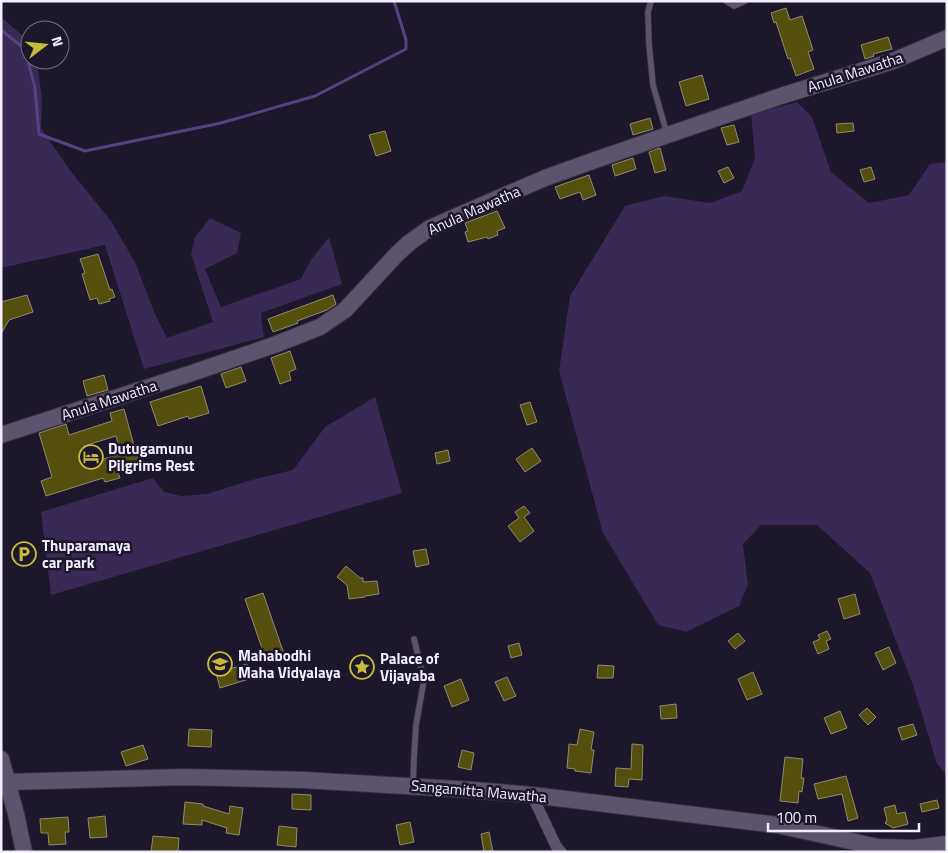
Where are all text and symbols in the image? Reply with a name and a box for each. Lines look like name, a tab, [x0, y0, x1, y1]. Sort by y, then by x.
north arrow	[20, 20, 70, 70]
text: N	[47, 34, 69, 49]
street label: Anula Mawatha	[804, 46, 906, 98]
street label: Anula Mawatha	[424, 179, 524, 241]
street label: Anula Mawatha	[58, 374, 160, 426]
place label: Dutugamunu Pilgrims Rest	[108, 437, 195, 477]
hotel icon: Dutugamunu Pilgrims Rest	[78, 444, 104, 470]
place label: Thuparamaya car park	[42, 534, 131, 574]
parking icon: Thuparamaya car park	[11, 541, 37, 567]
place label: Mahabodhi Maha Vidyalaya	[238, 644, 341, 684]
place label: Palace of Vijayaba	[380, 647, 440, 687]
school or university icon: Mahabodhi Maha Vidyalaya	[207, 651, 233, 677]
place icon: Palace of Vijayaba	[349, 654, 375, 680]
street label: Sangamitta Mawatha	[410, 774, 548, 808]
scale bar	[768, 800, 919, 832]
text: 100 m	[776, 806, 817, 829]

